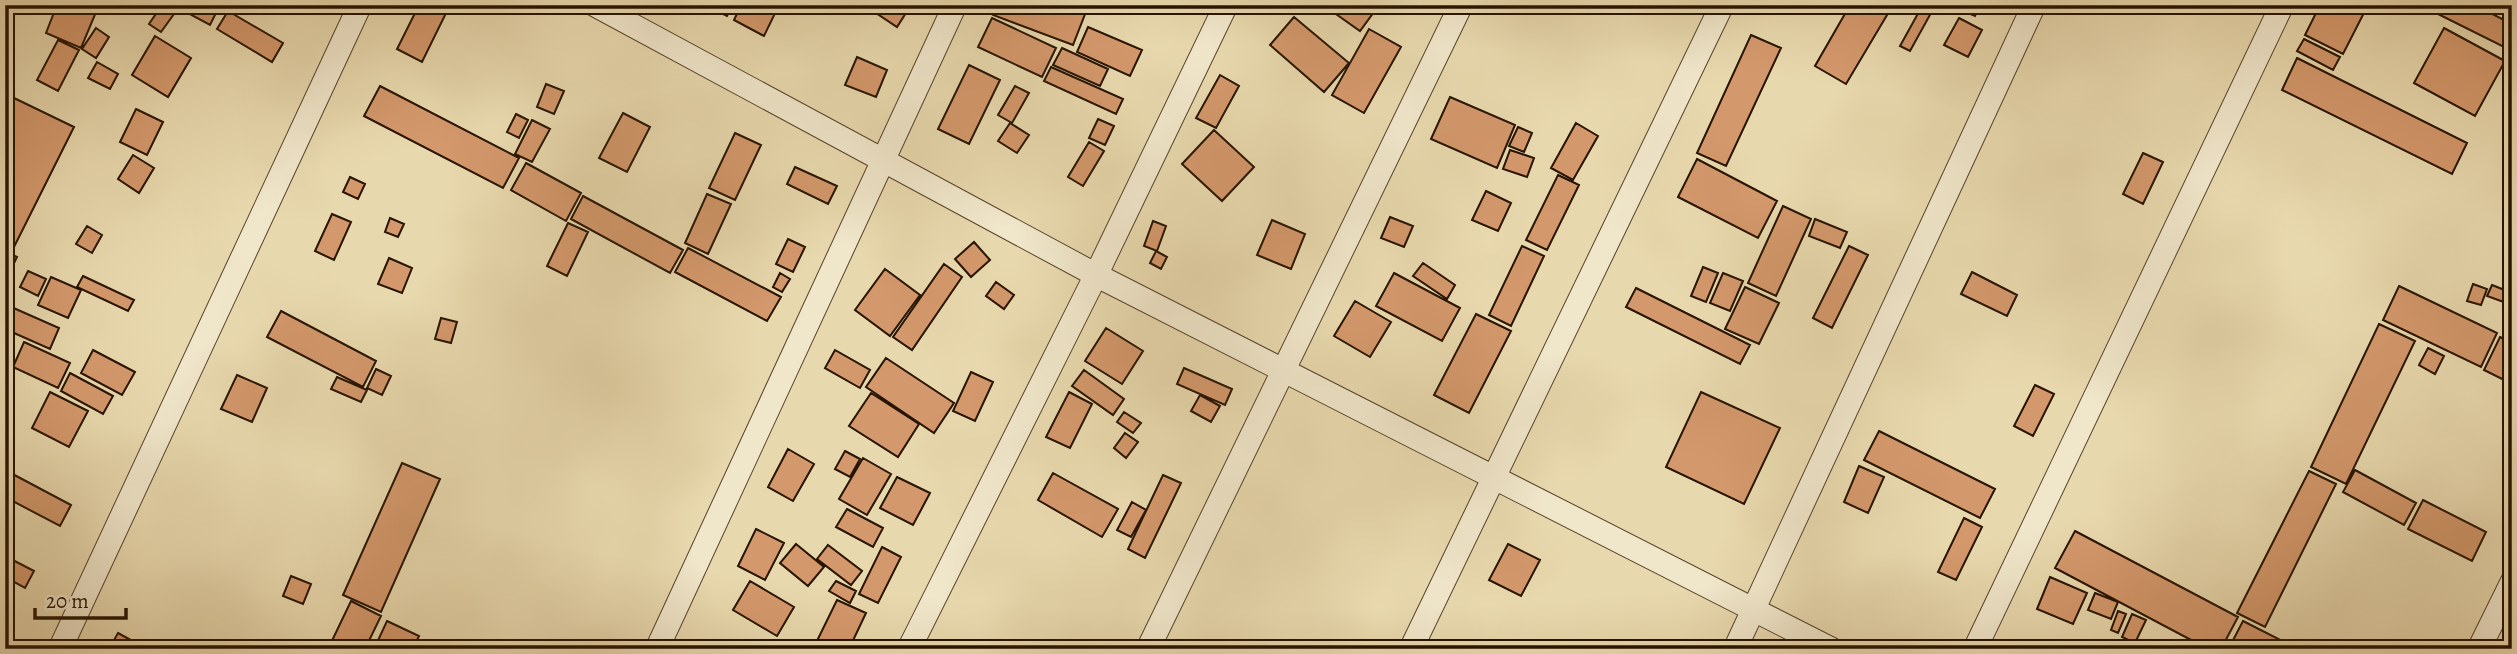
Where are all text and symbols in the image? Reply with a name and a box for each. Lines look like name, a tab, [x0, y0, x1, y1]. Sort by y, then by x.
scale bar	[35, 577, 126, 621]
text: 20 m	[46, 587, 89, 615]

